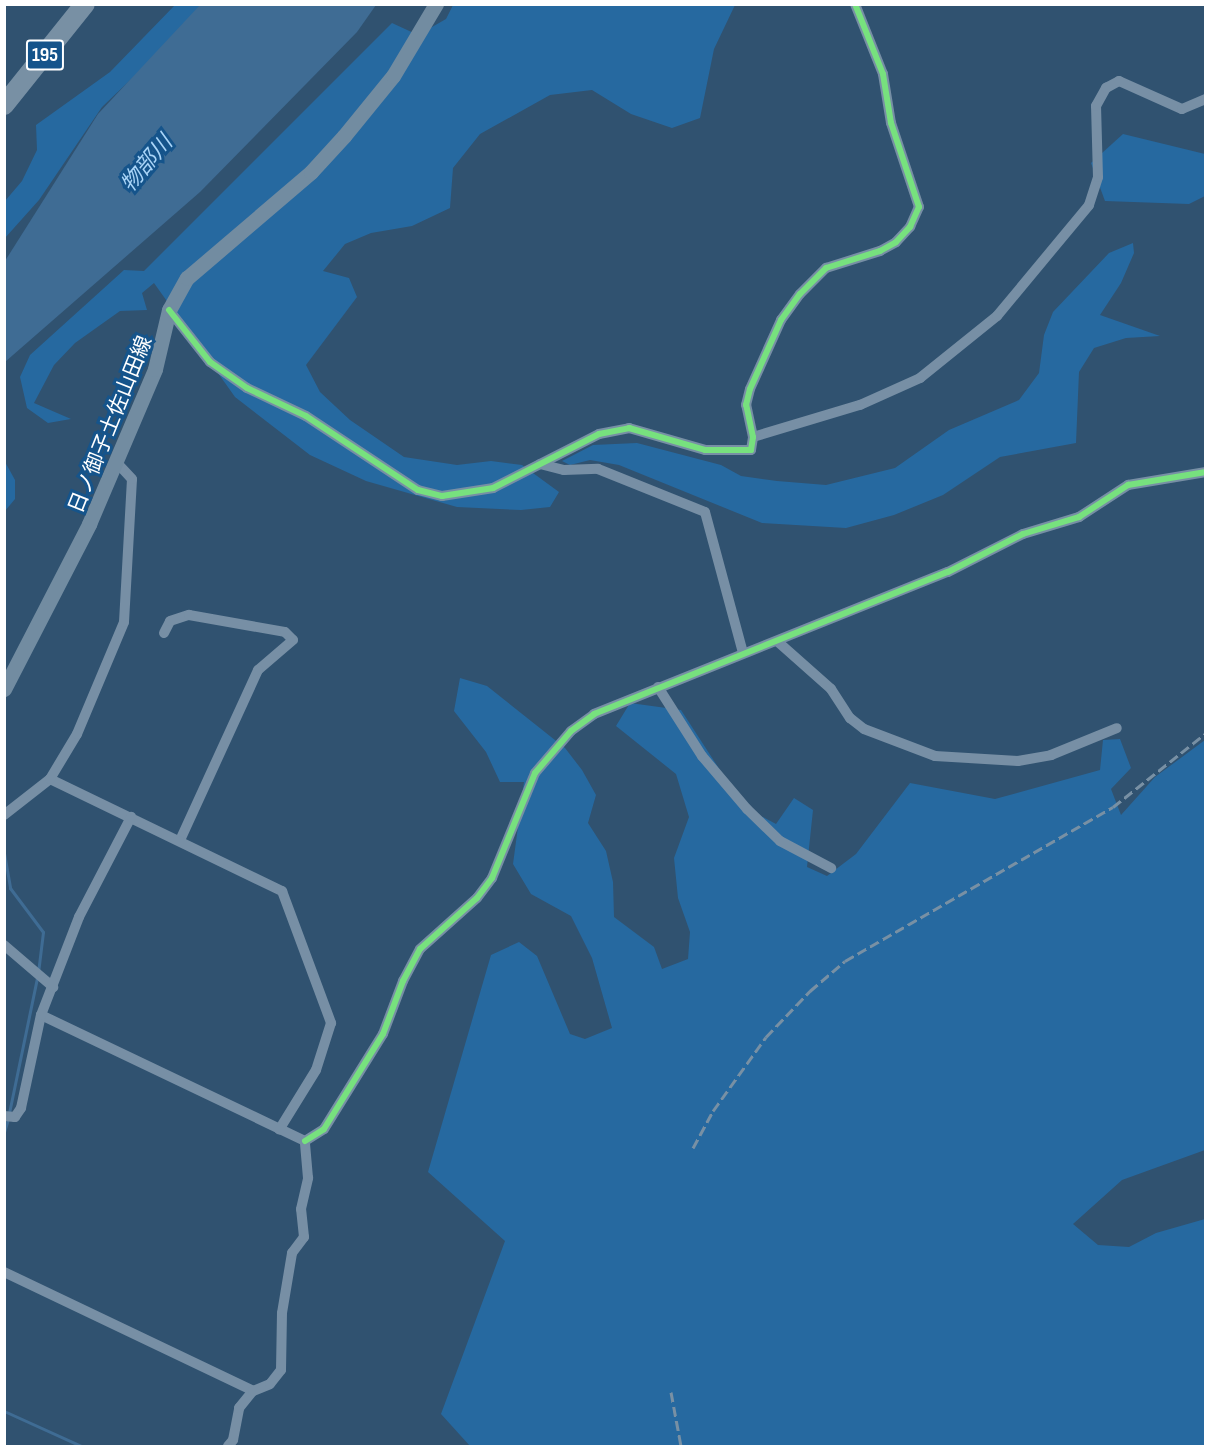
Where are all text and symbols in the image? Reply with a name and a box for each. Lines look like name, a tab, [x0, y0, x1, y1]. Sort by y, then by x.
road number: 195	[26, 38, 64, 72]
water label: 物部川	[116, 130, 178, 198]
street label: 日ノ御子土佐山田線	[64, 333, 158, 517]

